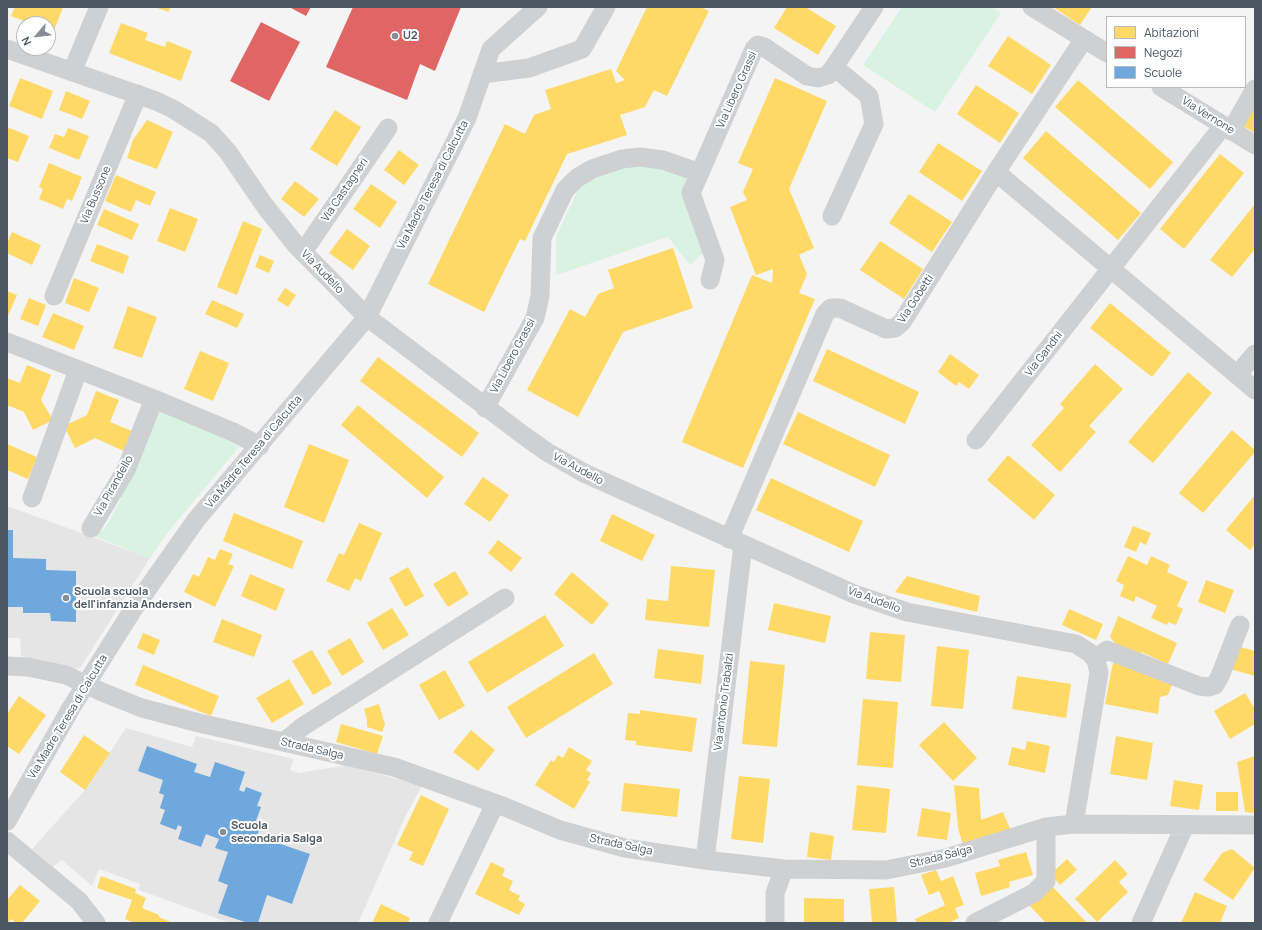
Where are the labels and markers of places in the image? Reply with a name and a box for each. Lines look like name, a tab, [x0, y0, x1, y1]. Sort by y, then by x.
place label: U2	[403, 29, 417, 43]
marker: U2	[390, 31, 400, 41]
place label: Scuola scuola dell'infanzia Andersen	[74, 585, 192, 611]
marker: Scuola scuola dell'infanzia Andersen	[61, 593, 71, 603]
place label: Scuola secondaria Salga	[231, 819, 322, 845]
marker: Scuola secondaria Salga	[218, 827, 228, 837]

